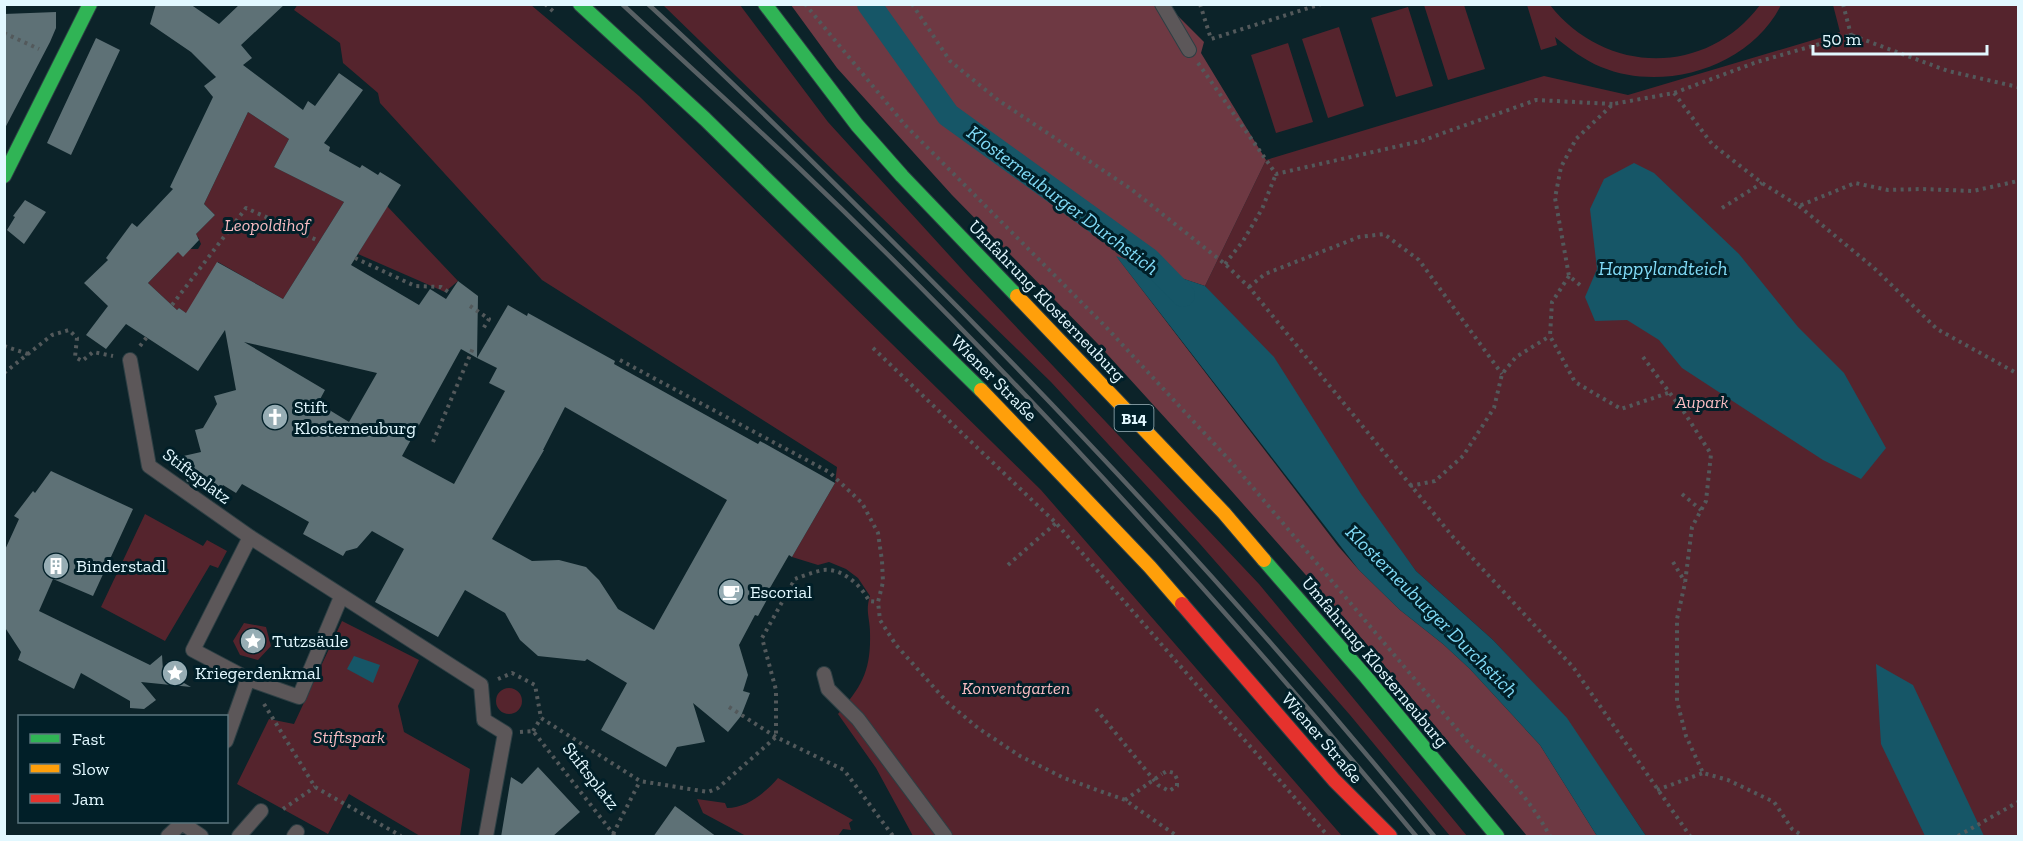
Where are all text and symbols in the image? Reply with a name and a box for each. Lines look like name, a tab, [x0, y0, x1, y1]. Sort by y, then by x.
scale bar	[1813, 18, 1987, 56]
text: 50 m	[1822, 28, 1862, 50]
water label: Klosterneuburger Durchstich	[962, 120, 1164, 280]
park label: Leopoldihof	[224, 214, 312, 236]
street label: Umfahrung Klosterneuburg	[964, 215, 1130, 387]
water label: Happylandteich	[1598, 256, 1728, 280]
street label: Wiener Straße	[946, 330, 1042, 426]
park label: Aupark	[1674, 391, 1729, 413]
place label: Stift Klosterneuburg	[294, 396, 416, 439]
church icon: Stift Klosterneuburg	[260, 402, 290, 432]
road number: B14	[1114, 405, 1154, 431]
street label: Stiftsplatz	[158, 443, 236, 509]
water label: Klosterneuburger Durchstich	[1341, 520, 1523, 702]
building icon: Binderstadl	[41, 551, 71, 581]
place label: Binderstadl	[76, 555, 166, 577]
street label: Umfahrung Klosterneuburg	[1297, 572, 1453, 752]
cafe icon: Escorial	[716, 577, 746, 607]
place label: Escorial	[750, 581, 812, 603]
place icon: Tutzsäule	[238, 626, 268, 656]
place label: Tutzsäule	[272, 630, 348, 652]
place icon: Kriegerdenkmal	[160, 658, 190, 688]
place label: Kriegerdenkmal	[195, 662, 321, 684]
park label: Konventgarten	[962, 677, 1070, 699]
street label: Wiener Straße	[1277, 688, 1367, 788]
legend	[18, 715, 228, 823]
park label: Stiftspark	[313, 726, 385, 748]
text: Fast	[72, 728, 105, 750]
street label: Stiftsplatz	[558, 738, 624, 814]
text: Slow	[72, 758, 109, 780]
text: Jam	[72, 788, 104, 810]

